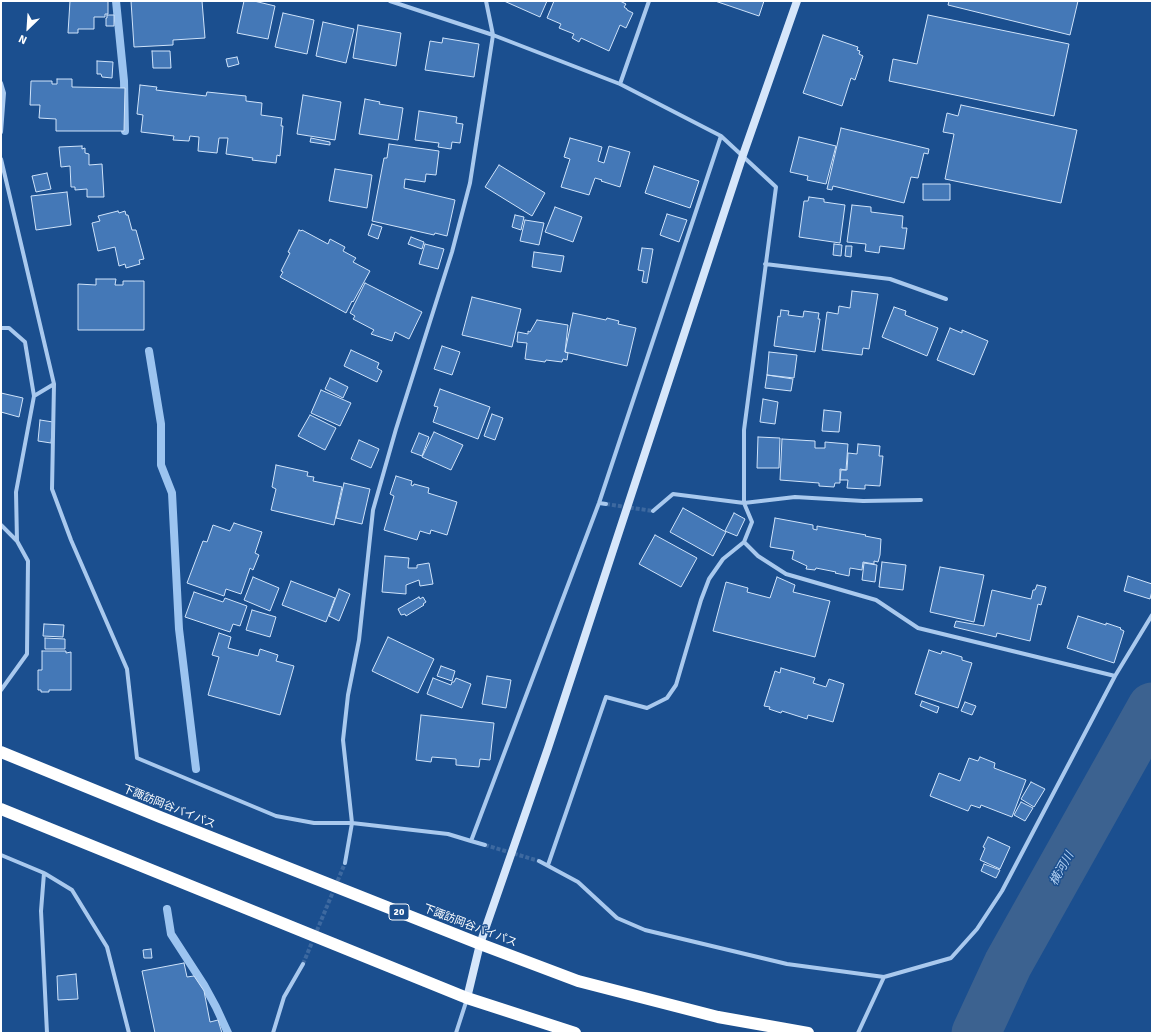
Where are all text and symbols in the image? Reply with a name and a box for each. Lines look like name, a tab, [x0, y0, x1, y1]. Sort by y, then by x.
north arrow	[8, 8, 48, 48]
text: N	[17, 32, 29, 47]
street label: 下諏訪岡谷バイパス	[121, 782, 217, 832]
water label: 横河川	[1047, 850, 1077, 888]
street label: 下諏訪岡谷バイパス	[421, 902, 519, 950]
road number: 20	[389, 904, 409, 920]

